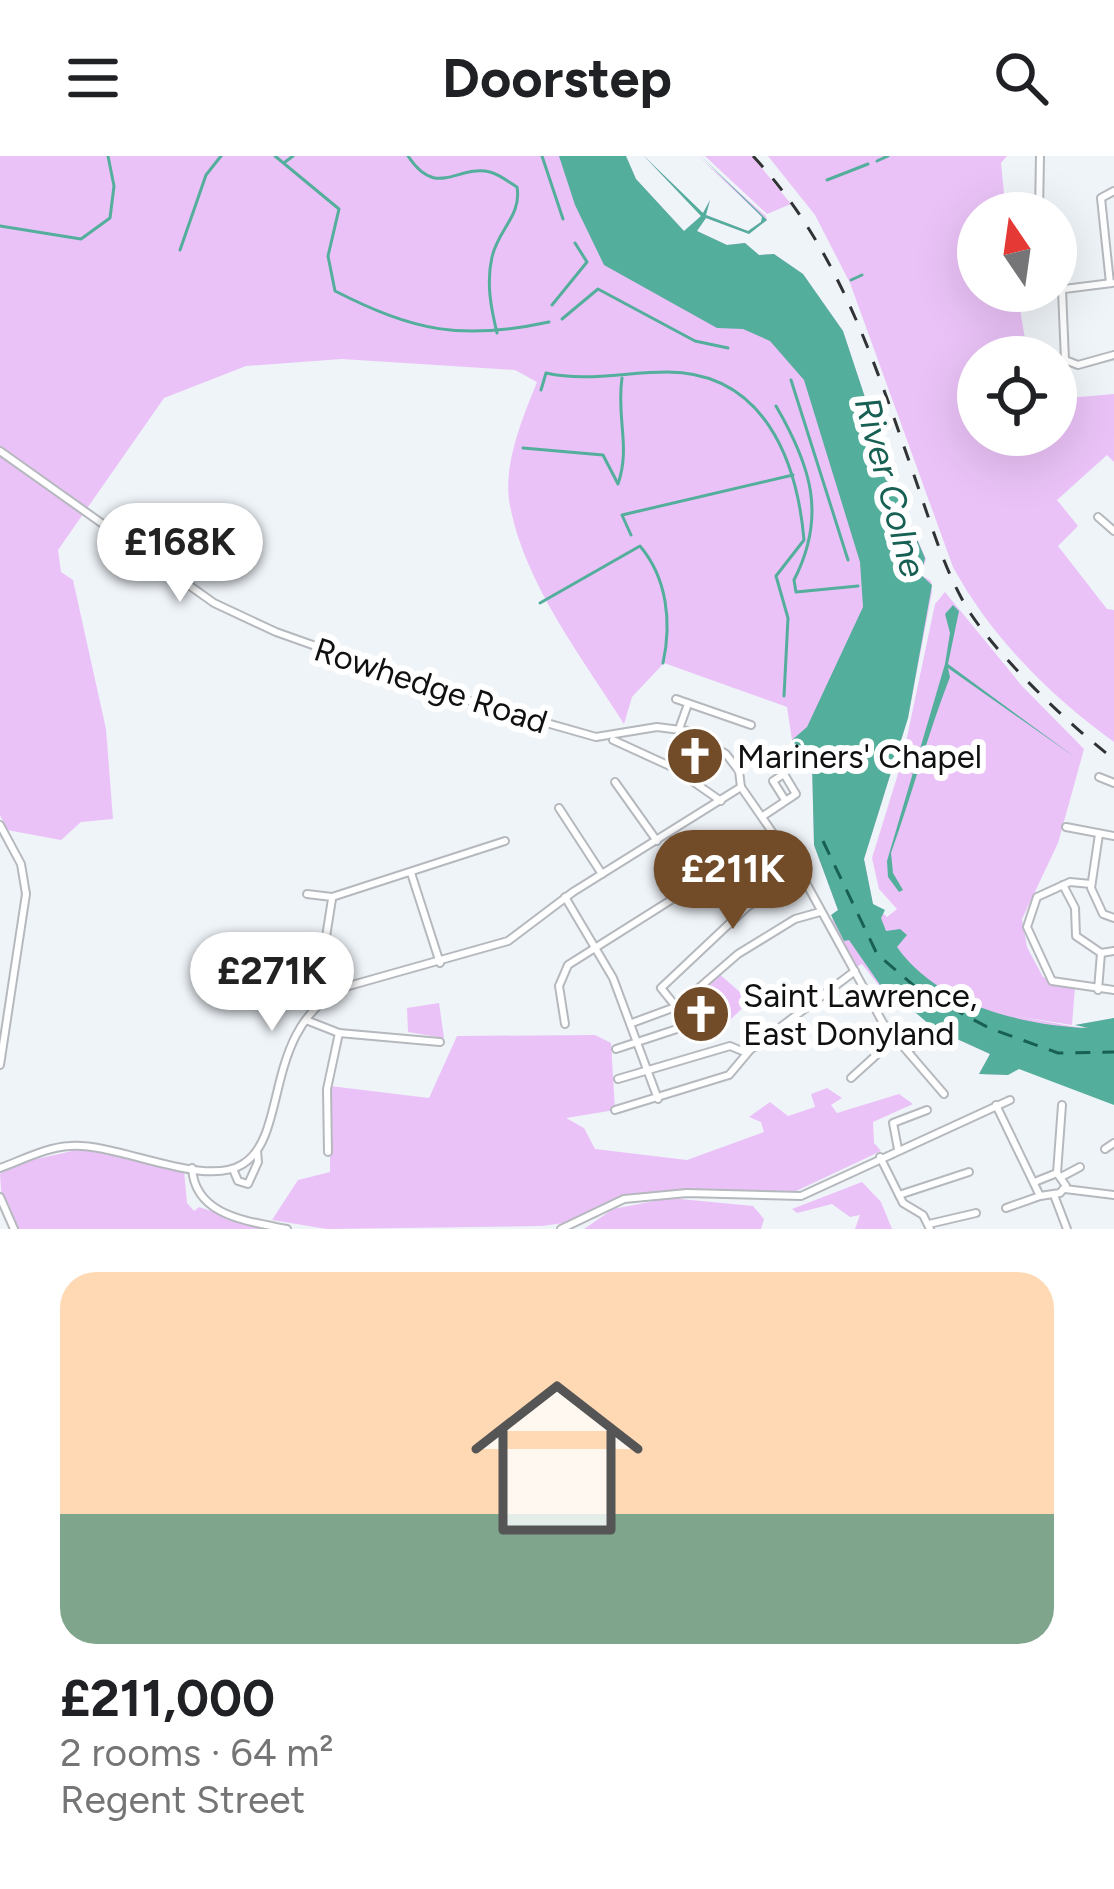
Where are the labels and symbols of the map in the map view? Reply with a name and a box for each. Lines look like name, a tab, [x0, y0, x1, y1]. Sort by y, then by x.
north arrow	[957, 192, 1077, 312]
water label: River Colne	[846, 392, 935, 582]
pin: £168K	[96, 503, 264, 605]
street label: Rowhedge Road	[309, 629, 552, 741]
church icon: Mariners' Chapel	[664, 725, 726, 787]
place label: Mariners' Chapel	[737, 737, 982, 776]
pin: £211K	[649, 830, 817, 932]
pin: £271K	[188, 932, 356, 1034]
place label: Saint Lawrence, East Donyland	[743, 976, 977, 1053]
church icon: Saint Lawrence, East Donyland	[670, 983, 732, 1045]

